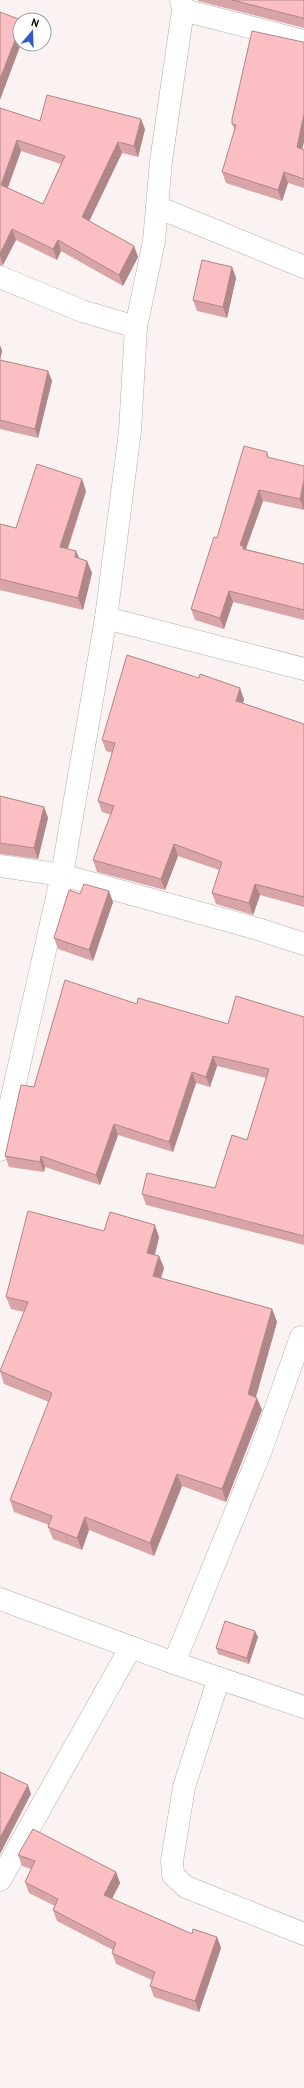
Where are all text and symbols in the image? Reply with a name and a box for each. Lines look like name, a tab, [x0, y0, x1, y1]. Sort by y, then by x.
north arrow	[12, 12, 52, 52]
text: N	[30, 15, 41, 30]

